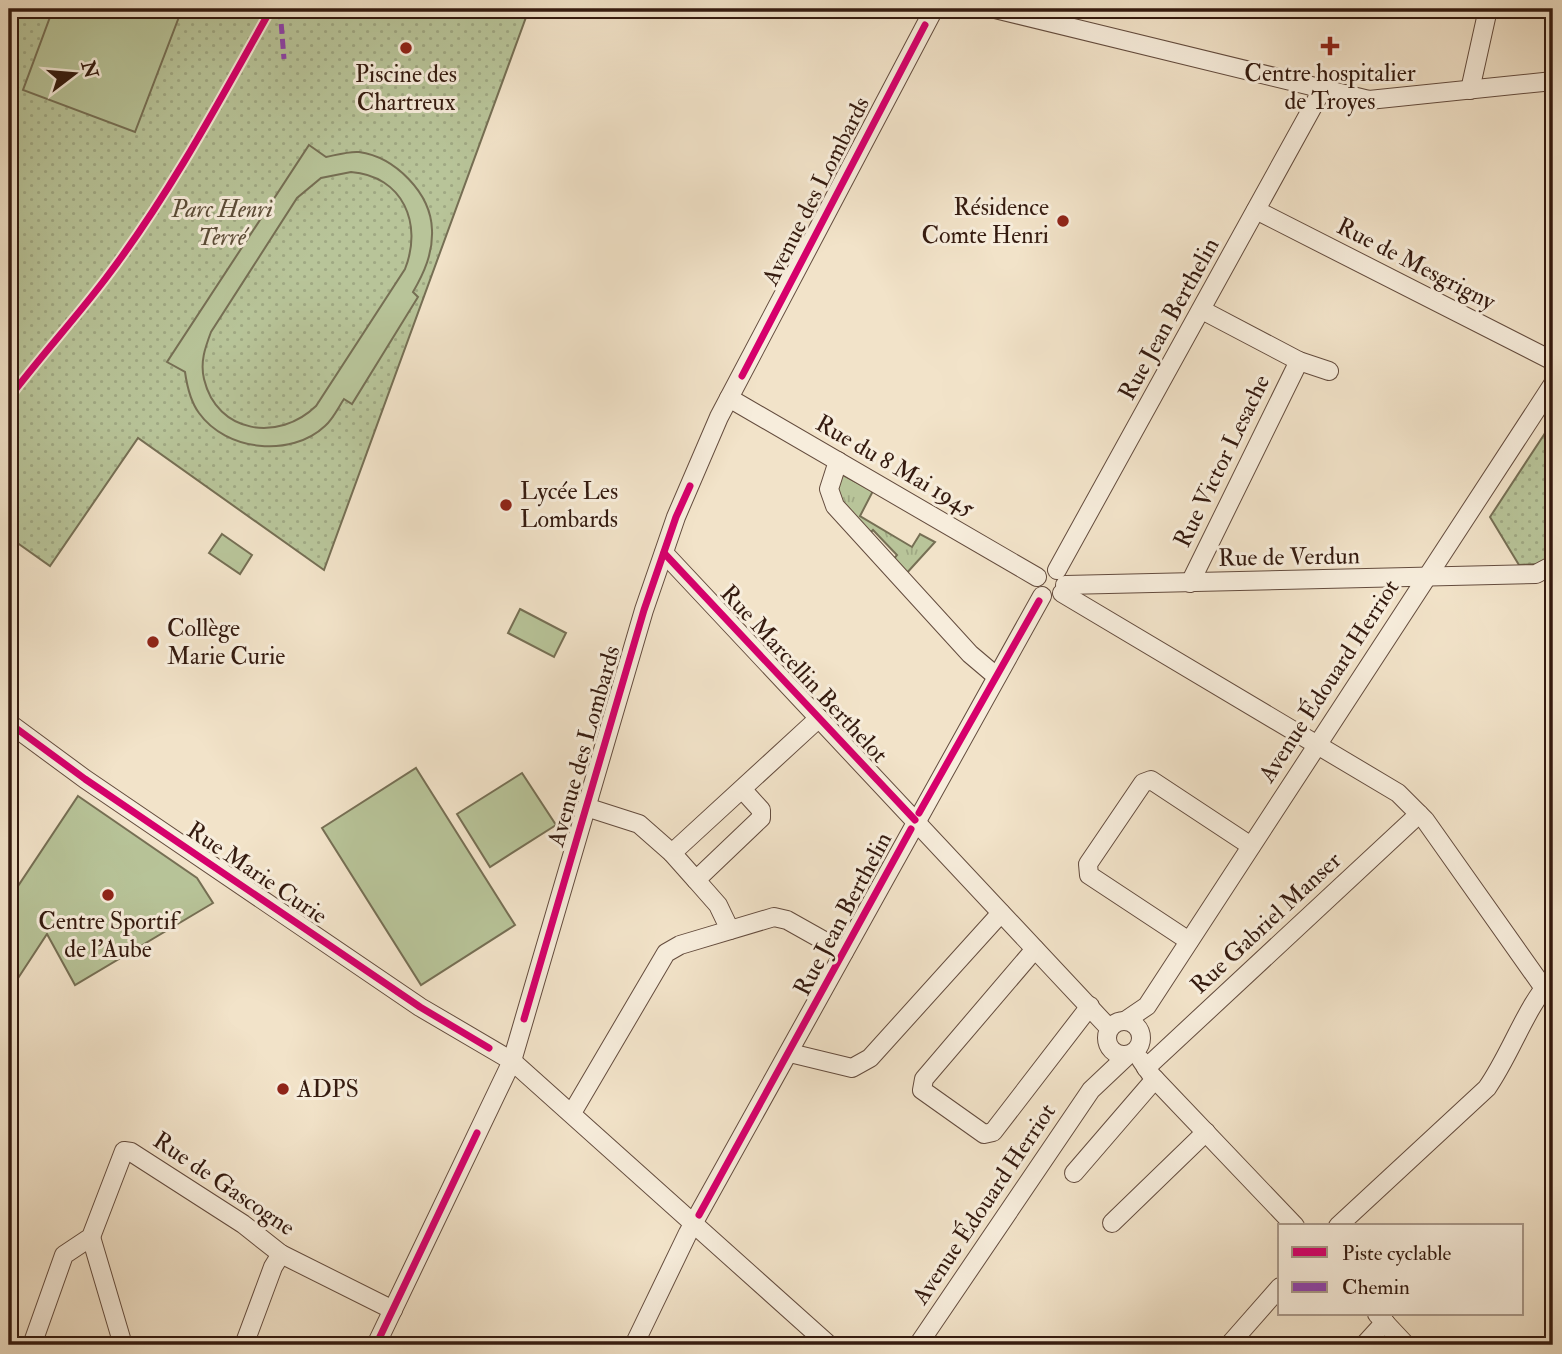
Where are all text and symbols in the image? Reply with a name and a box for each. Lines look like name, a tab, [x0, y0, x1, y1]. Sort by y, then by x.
marker: Centre hospitalier de Troyes	[1320, 36, 1340, 56]
north arrow	[38, 38, 108, 108]
marker: Piscine des Chartreux	[398, 40, 414, 56]
text: N	[75, 57, 104, 82]
place label: Centre hospitalier de Troyes	[1244, 58, 1416, 117]
place label: Piscine des Chartreux	[355, 59, 457, 118]
street label: Avenue des Lombards	[755, 91, 877, 291]
place label: Résidence Comte Henri	[921, 192, 1049, 251]
park label: Parc Henri Terré	[170, 194, 273, 253]
street label: Rue de Mesgrigny	[1331, 211, 1501, 318]
marker: Résidence Comte Henri	[1055, 213, 1071, 229]
street label: Rue Jean Berthelin	[1112, 232, 1226, 406]
street label: Rue Victor Lesache	[1167, 370, 1277, 552]
street label: Rue du 8 Mai 1945	[810, 408, 981, 524]
place label: Lycée Les Lombards	[520, 476, 618, 535]
marker: Lycée Les Lombards	[498, 497, 514, 513]
street label: Rue de Verdun	[1218, 540, 1360, 574]
street label: Avenue Édouard Herriot	[1250, 573, 1406, 789]
street label: Rue Marcellin Berthelot	[713, 578, 895, 770]
place label: Collège Marie Curie	[167, 613, 285, 672]
marker: Collège Marie Curie	[145, 634, 161, 650]
street label: Avenue des Lombards	[540, 642, 628, 851]
street label: Rue Marie Curie	[181, 815, 333, 931]
street label: Rue Jean Berthelin	[787, 827, 899, 1001]
street label: Rue Gabriel Manser	[1184, 845, 1348, 1001]
marker: Centre Sportif de l'Aube	[100, 887, 116, 903]
place label: Centre Sportif de l'Aube	[38, 906, 181, 965]
place label: ADPS	[296, 1074, 359, 1105]
marker: ADPS	[275, 1081, 291, 1097]
street label: Avenue Édouard Herriot	[904, 1097, 1063, 1311]
street label: Rue de Gascogne	[147, 1125, 301, 1243]
legend	[1278, 1224, 1524, 1316]
text: Piste cyclable	[1342, 1240, 1451, 1267]
text: Chemin	[1342, 1274, 1410, 1301]

